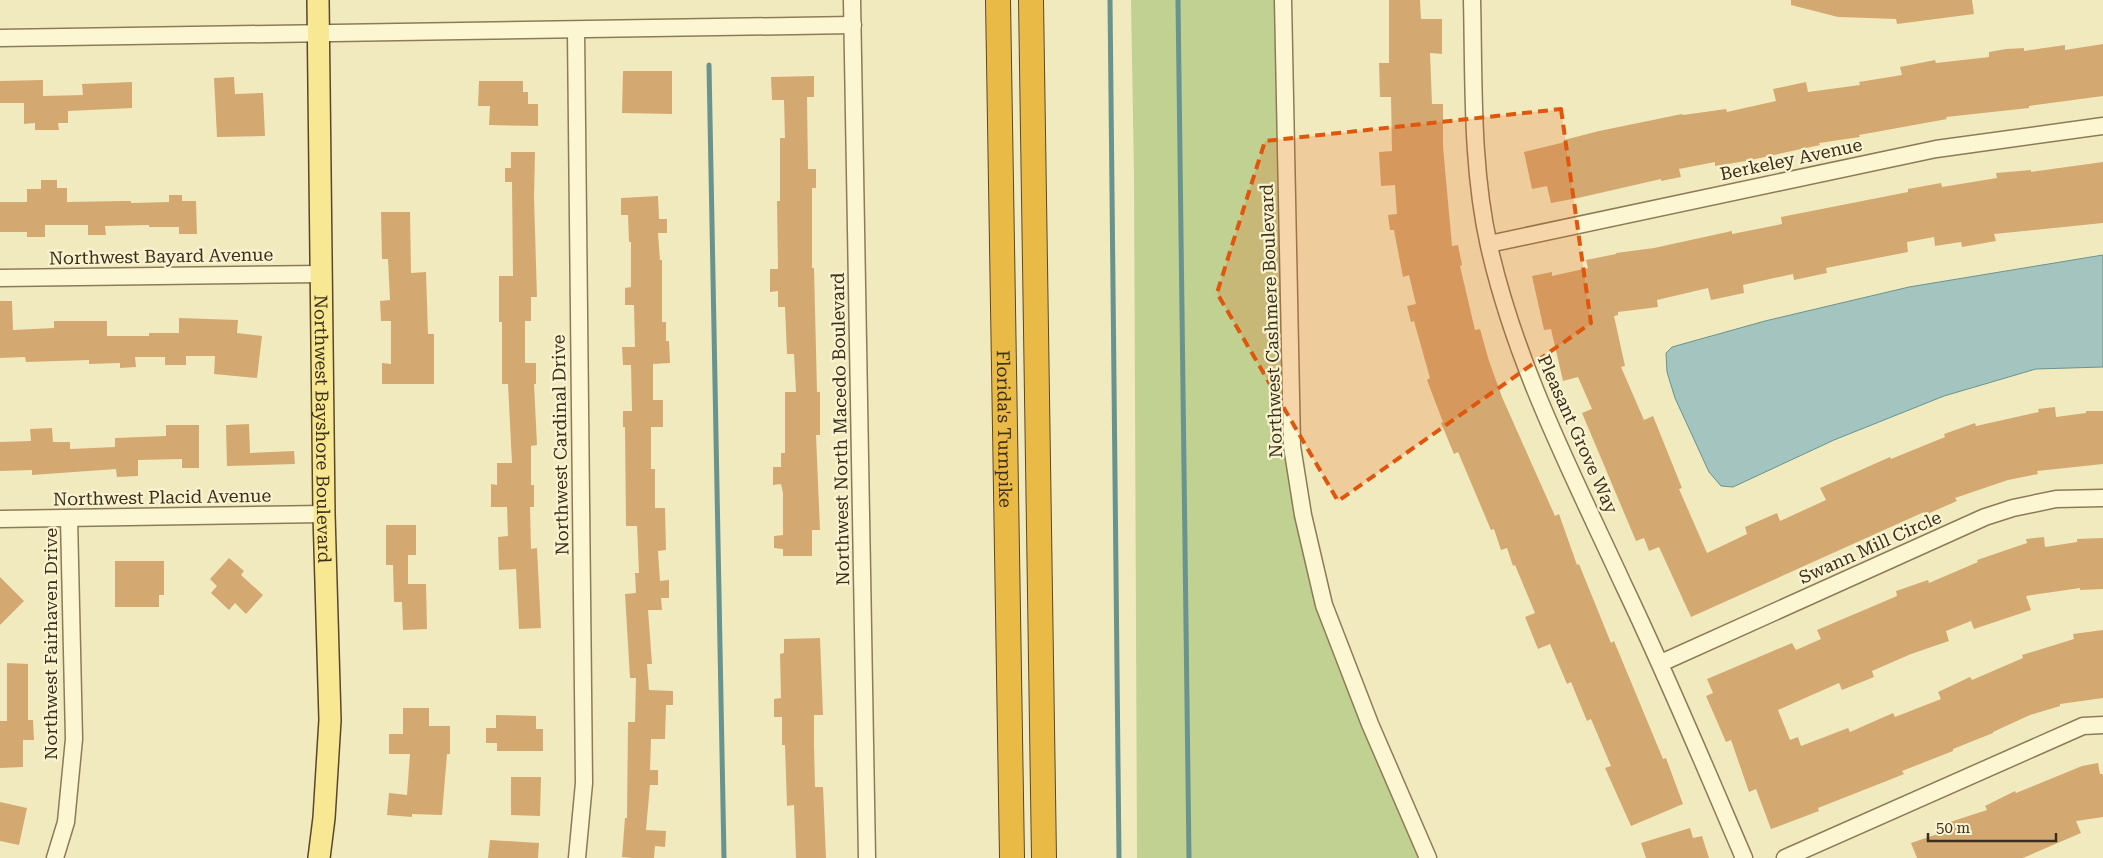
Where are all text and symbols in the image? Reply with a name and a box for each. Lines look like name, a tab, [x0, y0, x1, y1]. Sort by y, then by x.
street label: Berkeley Avenue	[1718, 134, 1864, 184]
street label: Northwest Cashmere Boulevard	[1256, 183, 1286, 458]
street label: Northwest Bayard Avenue	[49, 244, 274, 268]
street label: Northwest North Macedo Boulevard	[827, 272, 853, 586]
street label: Northwest Bayshore Boulevard	[311, 295, 336, 564]
street label: Northwest Cardinal Drive	[548, 334, 572, 556]
street label: Florida's Turnpike	[993, 350, 1017, 508]
street label: Pleasant Grove Way	[1534, 351, 1623, 517]
street label: Northwest Placid Avenue	[53, 485, 271, 509]
street label: Swann Mill Circle	[1796, 506, 1944, 588]
street label: Northwest Fairhaven Drive	[40, 528, 61, 760]
scale bar	[1928, 810, 2056, 842]
text: 50 m	[1936, 819, 1971, 837]

